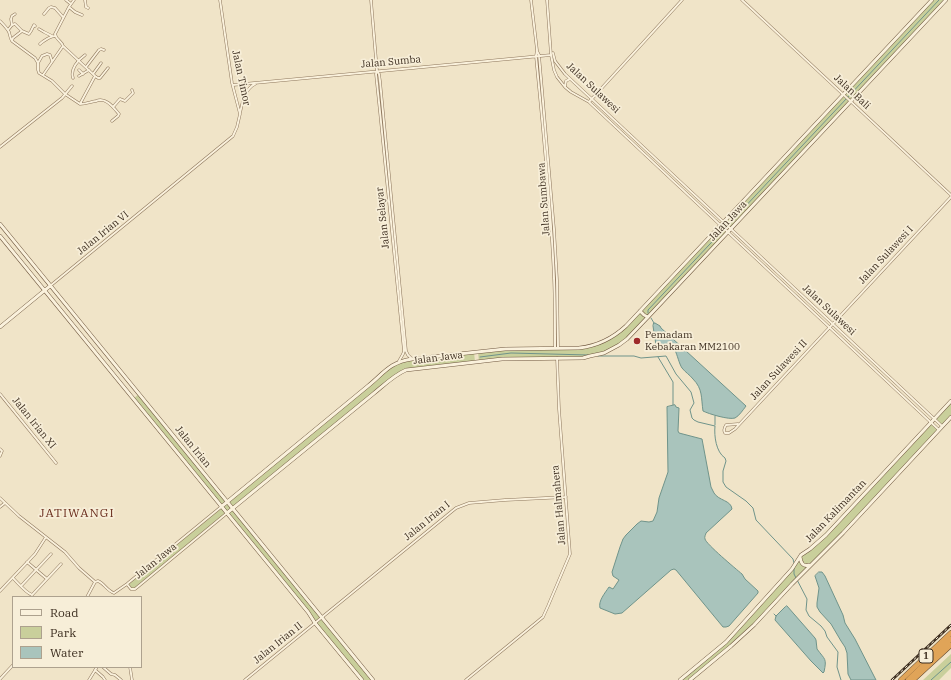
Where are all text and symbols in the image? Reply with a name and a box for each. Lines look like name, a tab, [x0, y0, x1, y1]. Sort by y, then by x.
street label: Jalan Timor	[229, 49, 253, 107]
street label: Jalan Sumba	[360, 53, 422, 71]
street label: Jalan Sulawesi	[564, 60, 622, 116]
street label: Jalan Bali	[831, 72, 873, 112]
street label: Jalan Sumbawa	[535, 162, 553, 236]
street label: Jalan Selayar	[374, 187, 392, 249]
street label: Jalan Jawa	[706, 199, 750, 243]
street label: Jalan Irian VI	[75, 209, 131, 257]
street label: Jalan Sulawesi I	[856, 224, 916, 286]
street label: Jalan Sulawesi	[800, 282, 858, 338]
place label: Pemadam Kebakaran MM2100	[645, 329, 740, 352]
marker: Pemadam Kebakaran MM2100	[632, 336, 642, 346]
street label: Jalan Sulawesi II	[748, 337, 810, 403]
street label: Jalan Jawa	[412, 349, 464, 367]
street label: Jalan Irian XI	[10, 395, 58, 451]
street label: Jalan Irian	[173, 424, 213, 470]
street label: Jalan Halmahera	[550, 465, 568, 545]
street label: Jalan Kalimantan	[803, 477, 869, 545]
street label: Jalan Irian I	[402, 499, 452, 543]
district label: JATIWANGI	[39, 507, 115, 521]
street label: Jalan Jawa	[133, 541, 179, 581]
legend	[12, 596, 142, 668]
text: Road	[50, 605, 79, 620]
street label: Jalan Irian II	[251, 620, 305, 666]
text: Park	[50, 625, 76, 640]
text: Water	[50, 645, 83, 660]
road number: 1	[919, 649, 933, 663]

